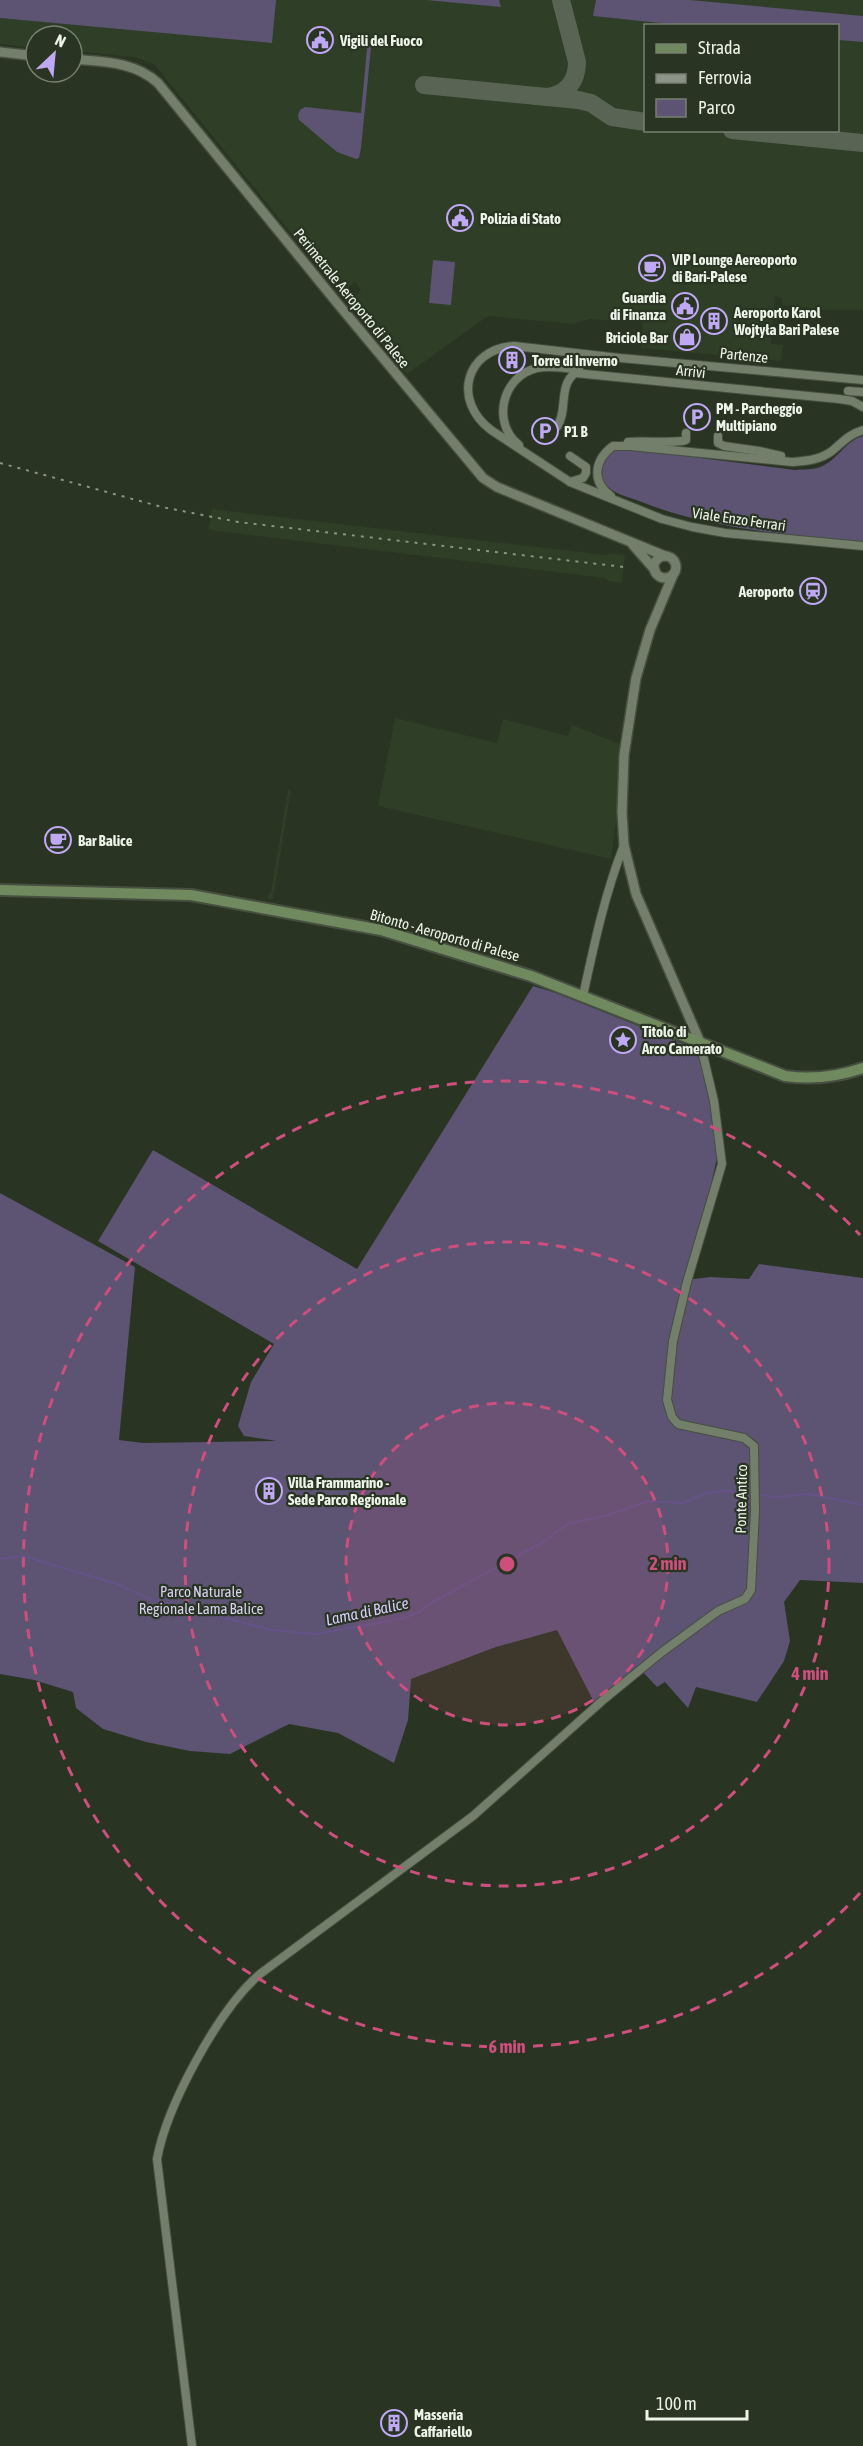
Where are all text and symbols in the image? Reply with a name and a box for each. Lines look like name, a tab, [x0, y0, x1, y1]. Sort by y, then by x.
north arrow	[24, 24, 84, 84]
legend	[644, 24, 839, 132]
public building icon: Vigili del Fuoco	[305, 25, 335, 55]
text: N	[52, 30, 69, 51]
place label: Vigili del Fuoco	[339, 32, 423, 49]
text: Strada	[698, 37, 741, 58]
text: Ferrovia	[698, 67, 752, 88]
text: Parco	[698, 97, 735, 118]
public building icon: Polizia di Stato	[445, 203, 475, 233]
place label: Polizia di Stato	[480, 210, 561, 227]
street label: Perimetrale Aeroporto di Palese	[291, 225, 414, 371]
place label: VIP Lounge Aereoporto di Bari-Palese	[671, 251, 797, 285]
cafe icon: VIP Lounge Aereoporto di Bari-Palese	[637, 253, 667, 283]
place label: Guardia di Finanza	[610, 289, 666, 323]
public building icon: Guardia di Finanza	[670, 291, 700, 321]
place label: Aeroporto Karol Wojtyła Bari Palese	[733, 304, 839, 338]
building icon: Aeroporto Karol Wojtyła Bari Palese	[699, 306, 729, 336]
shop icon: Briciole Bar	[672, 322, 702, 352]
place label: Briciole Bar	[606, 329, 669, 346]
street label: Partenze	[719, 344, 769, 366]
building icon: Torre di Inverno	[497, 345, 527, 375]
place label: Torre di Inverno	[532, 352, 618, 369]
street label: Arrivi	[676, 361, 706, 381]
place label: PM - Parcheggio Multipiano	[716, 400, 802, 434]
parking icon: PM - Parcheggio Multipiano	[682, 402, 712, 432]
parking icon: P1 B	[530, 416, 560, 446]
place label: P1 B	[564, 423, 588, 440]
street label: Viale Enzo Ferrari	[691, 504, 787, 534]
station icon: Aeroporto	[798, 576, 828, 606]
place label: Aeroporto	[738, 583, 794, 600]
cafe icon: Bar Balice	[43, 825, 73, 855]
place label: Bar Balice	[78, 832, 133, 849]
street label: Bitonto - Aeroporto di Palese	[368, 905, 522, 965]
place label: Titolo di Arco Camerato	[641, 1023, 722, 1057]
place icon: Titolo di Arco Camerato	[608, 1025, 638, 1055]
street label: Ponte Antico	[732, 1464, 750, 1534]
place label: Villa Frammarino - Sede Parco Regionale	[287, 1474, 406, 1508]
building icon: Villa Frammarino - Sede Parco Regionale	[254, 1476, 284, 1506]
text: 2 min	[650, 1553, 687, 1574]
centre of rings	[497, 1554, 517, 1574]
park label: Parco Naturale Regionale Lama Balice	[139, 1583, 264, 1617]
water label: Lama di Balice	[324, 1593, 410, 1629]
text: 4 min	[791, 1663, 829, 1684]
text: 6 min	[489, 2036, 526, 2057]
scale bar	[647, 2383, 748, 2421]
text: 100 m	[656, 2393, 697, 2414]
place label: Masseria Caffariello	[414, 2406, 472, 2440]
building icon: Masseria Caffariello	[379, 2408, 409, 2438]

